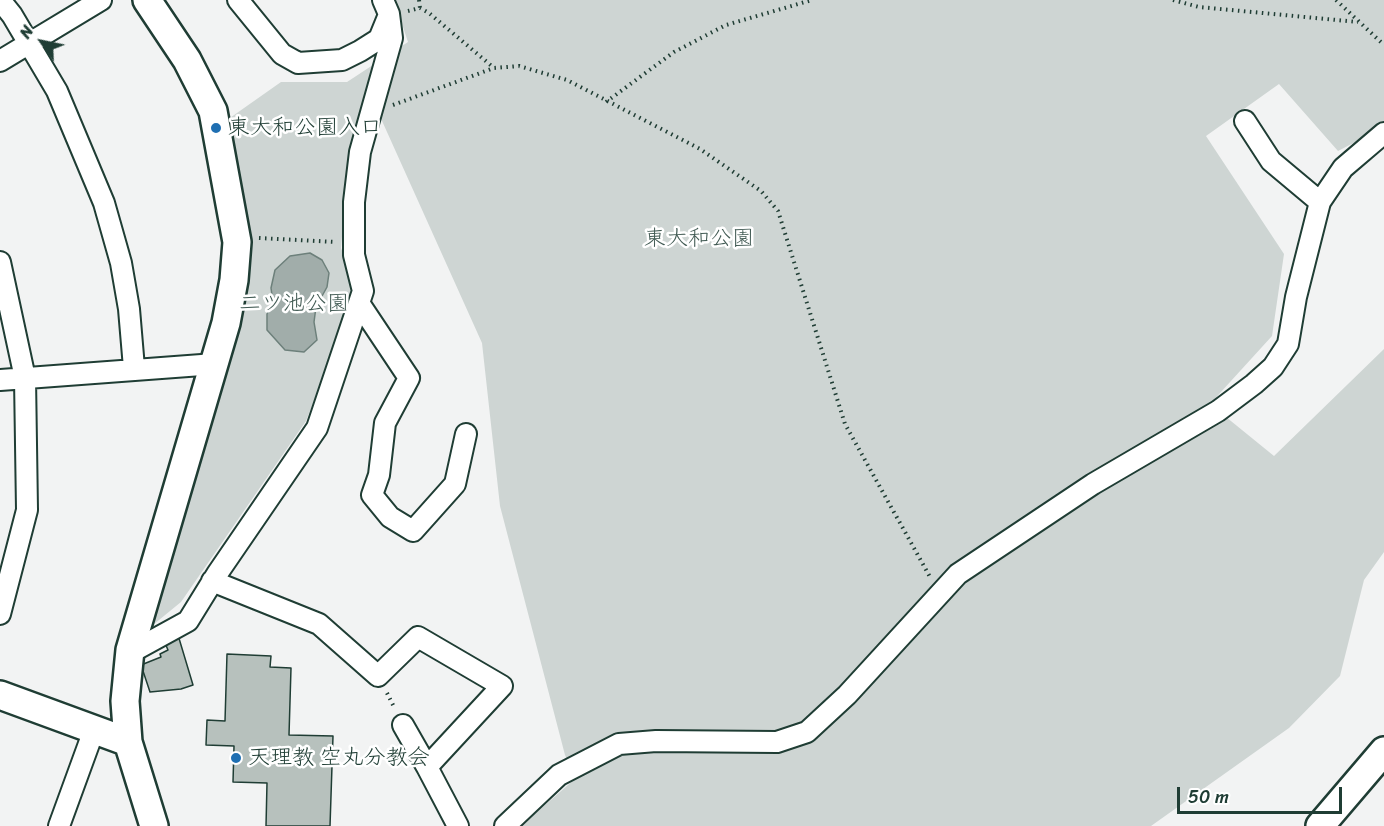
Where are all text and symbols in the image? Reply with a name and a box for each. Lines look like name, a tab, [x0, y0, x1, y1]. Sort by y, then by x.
north arrow	[12, 12, 72, 72]
text: N	[11, 19, 42, 44]
place label: 東大和公園入口	[228, 115, 382, 141]
marker: 東大和公園入口	[209, 121, 223, 135]
park label: 東大和公園	[644, 226, 754, 252]
park label: 二ツ池公園	[239, 291, 349, 317]
place label: 天理教 空丸分教会	[248, 745, 430, 771]
marker: 天理教 空丸分教会	[229, 751, 243, 765]
scale bar	[1180, 775, 1345, 813]
text: 50 m	[1188, 781, 1229, 813]

